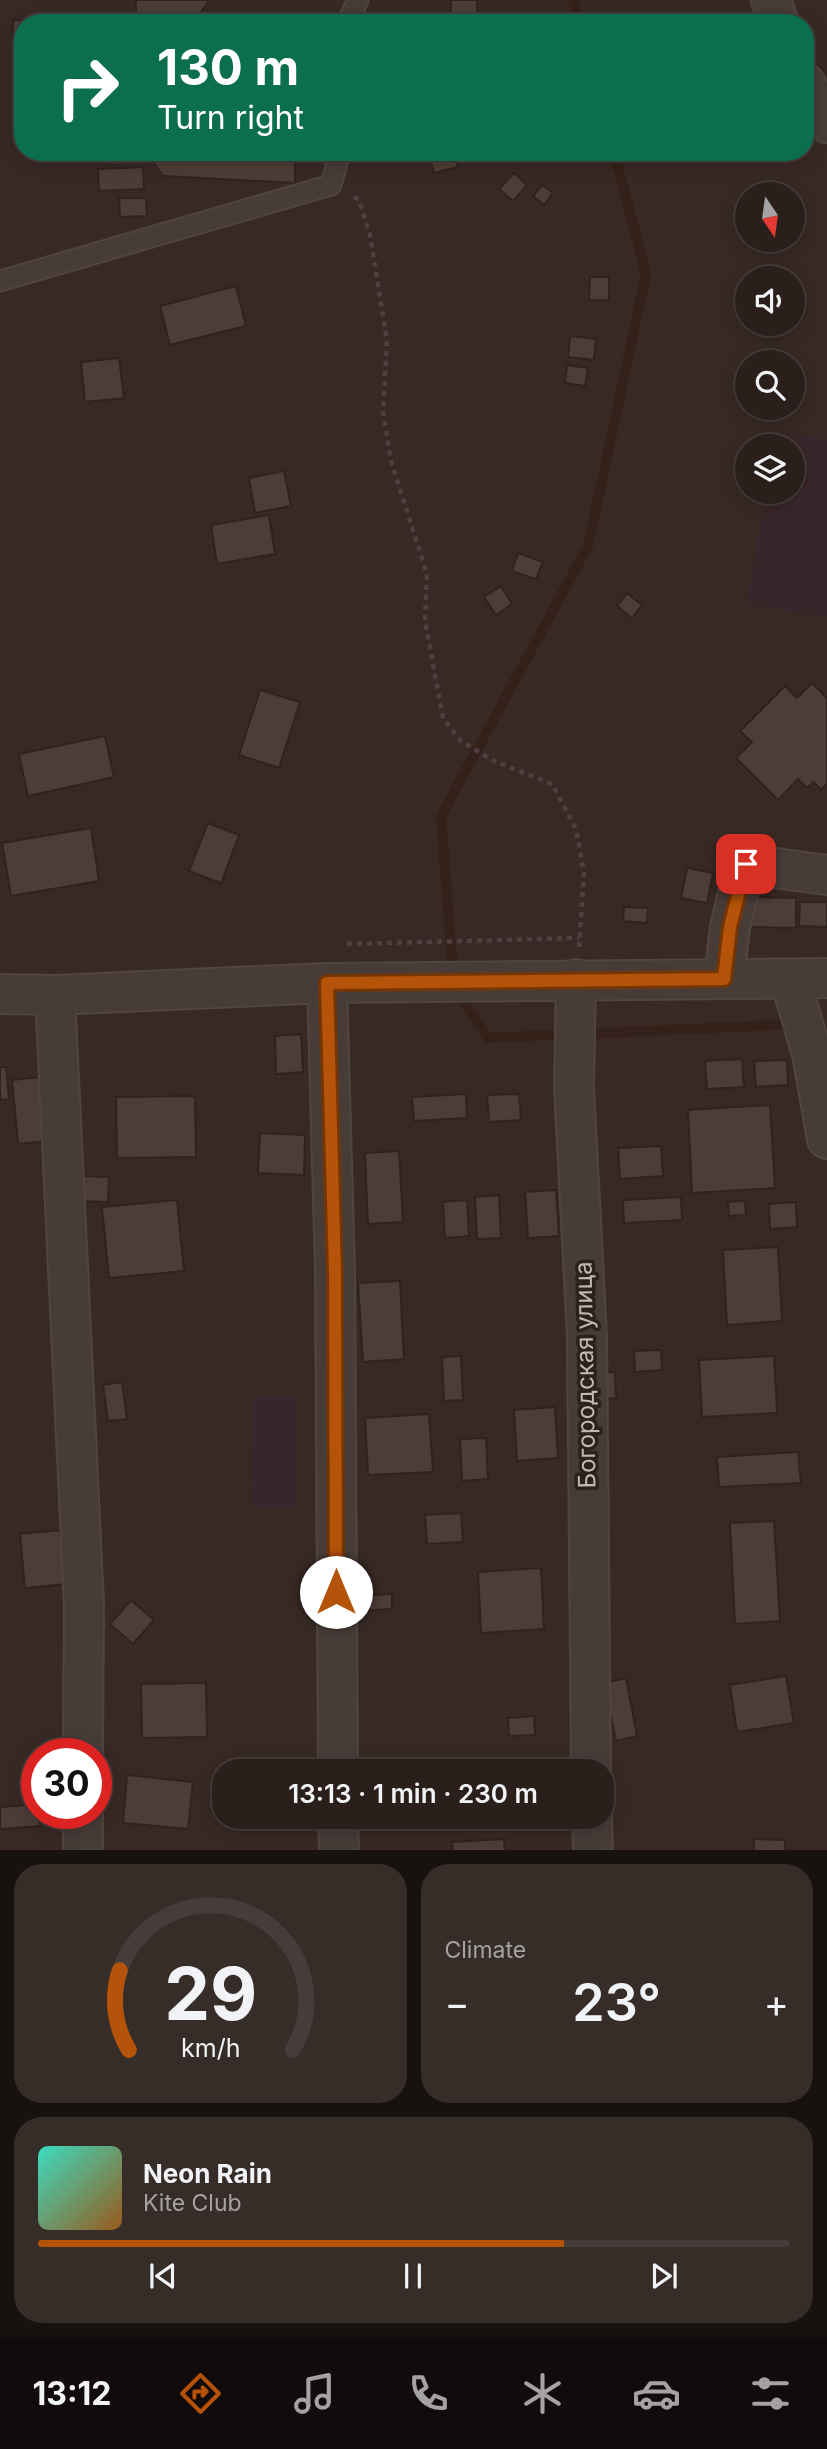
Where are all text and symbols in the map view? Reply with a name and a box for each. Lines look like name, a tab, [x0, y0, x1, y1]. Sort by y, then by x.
text: 130 m	[157, 38, 299, 97]
icon: right	[42, 42, 133, 133]
text: Turn right	[157, 98, 304, 137]
north arrow	[735, 182, 805, 252]
map controls	[735, 182, 805, 504]
button: sound	[735, 266, 805, 336]
button: search	[735, 350, 805, 420]
button: layers	[735, 434, 805, 504]
pin	[716, 834, 776, 894]
icon: arrive	[727, 845, 765, 883]
street label: Богородская улица	[569, 1261, 601, 1489]
position arrow	[299, 1555, 373, 1629]
speed limit sign: 30	[21, 1738, 112, 1829]
text: 13:13 · 1 min · 230 m	[288, 1778, 538, 1809]
text: Climate	[445, 1936, 526, 1964]
text: 29	[164, 1949, 257, 2038]
text: 23°	[572, 1971, 661, 2034]
text: −	[445, 1980, 470, 2026]
text: +	[764, 1980, 789, 2026]
text: km/h	[181, 2032, 240, 2062]
text: Neon Rain	[143, 2158, 272, 2189]
text: Kite Club	[143, 2189, 242, 2217]
icon: previous	[144, 2257, 182, 2295]
icon: pause	[394, 2257, 432, 2295]
icon: next	[645, 2257, 683, 2295]
icon: directions	[176, 2369, 225, 2418]
icon: music	[290, 2369, 339, 2418]
icon: phone	[404, 2369, 453, 2418]
icon: climate	[518, 2369, 567, 2418]
icon: car	[632, 2369, 681, 2418]
icon: filters	[746, 2369, 795, 2418]
text: 13:12	[32, 2374, 112, 2413]

